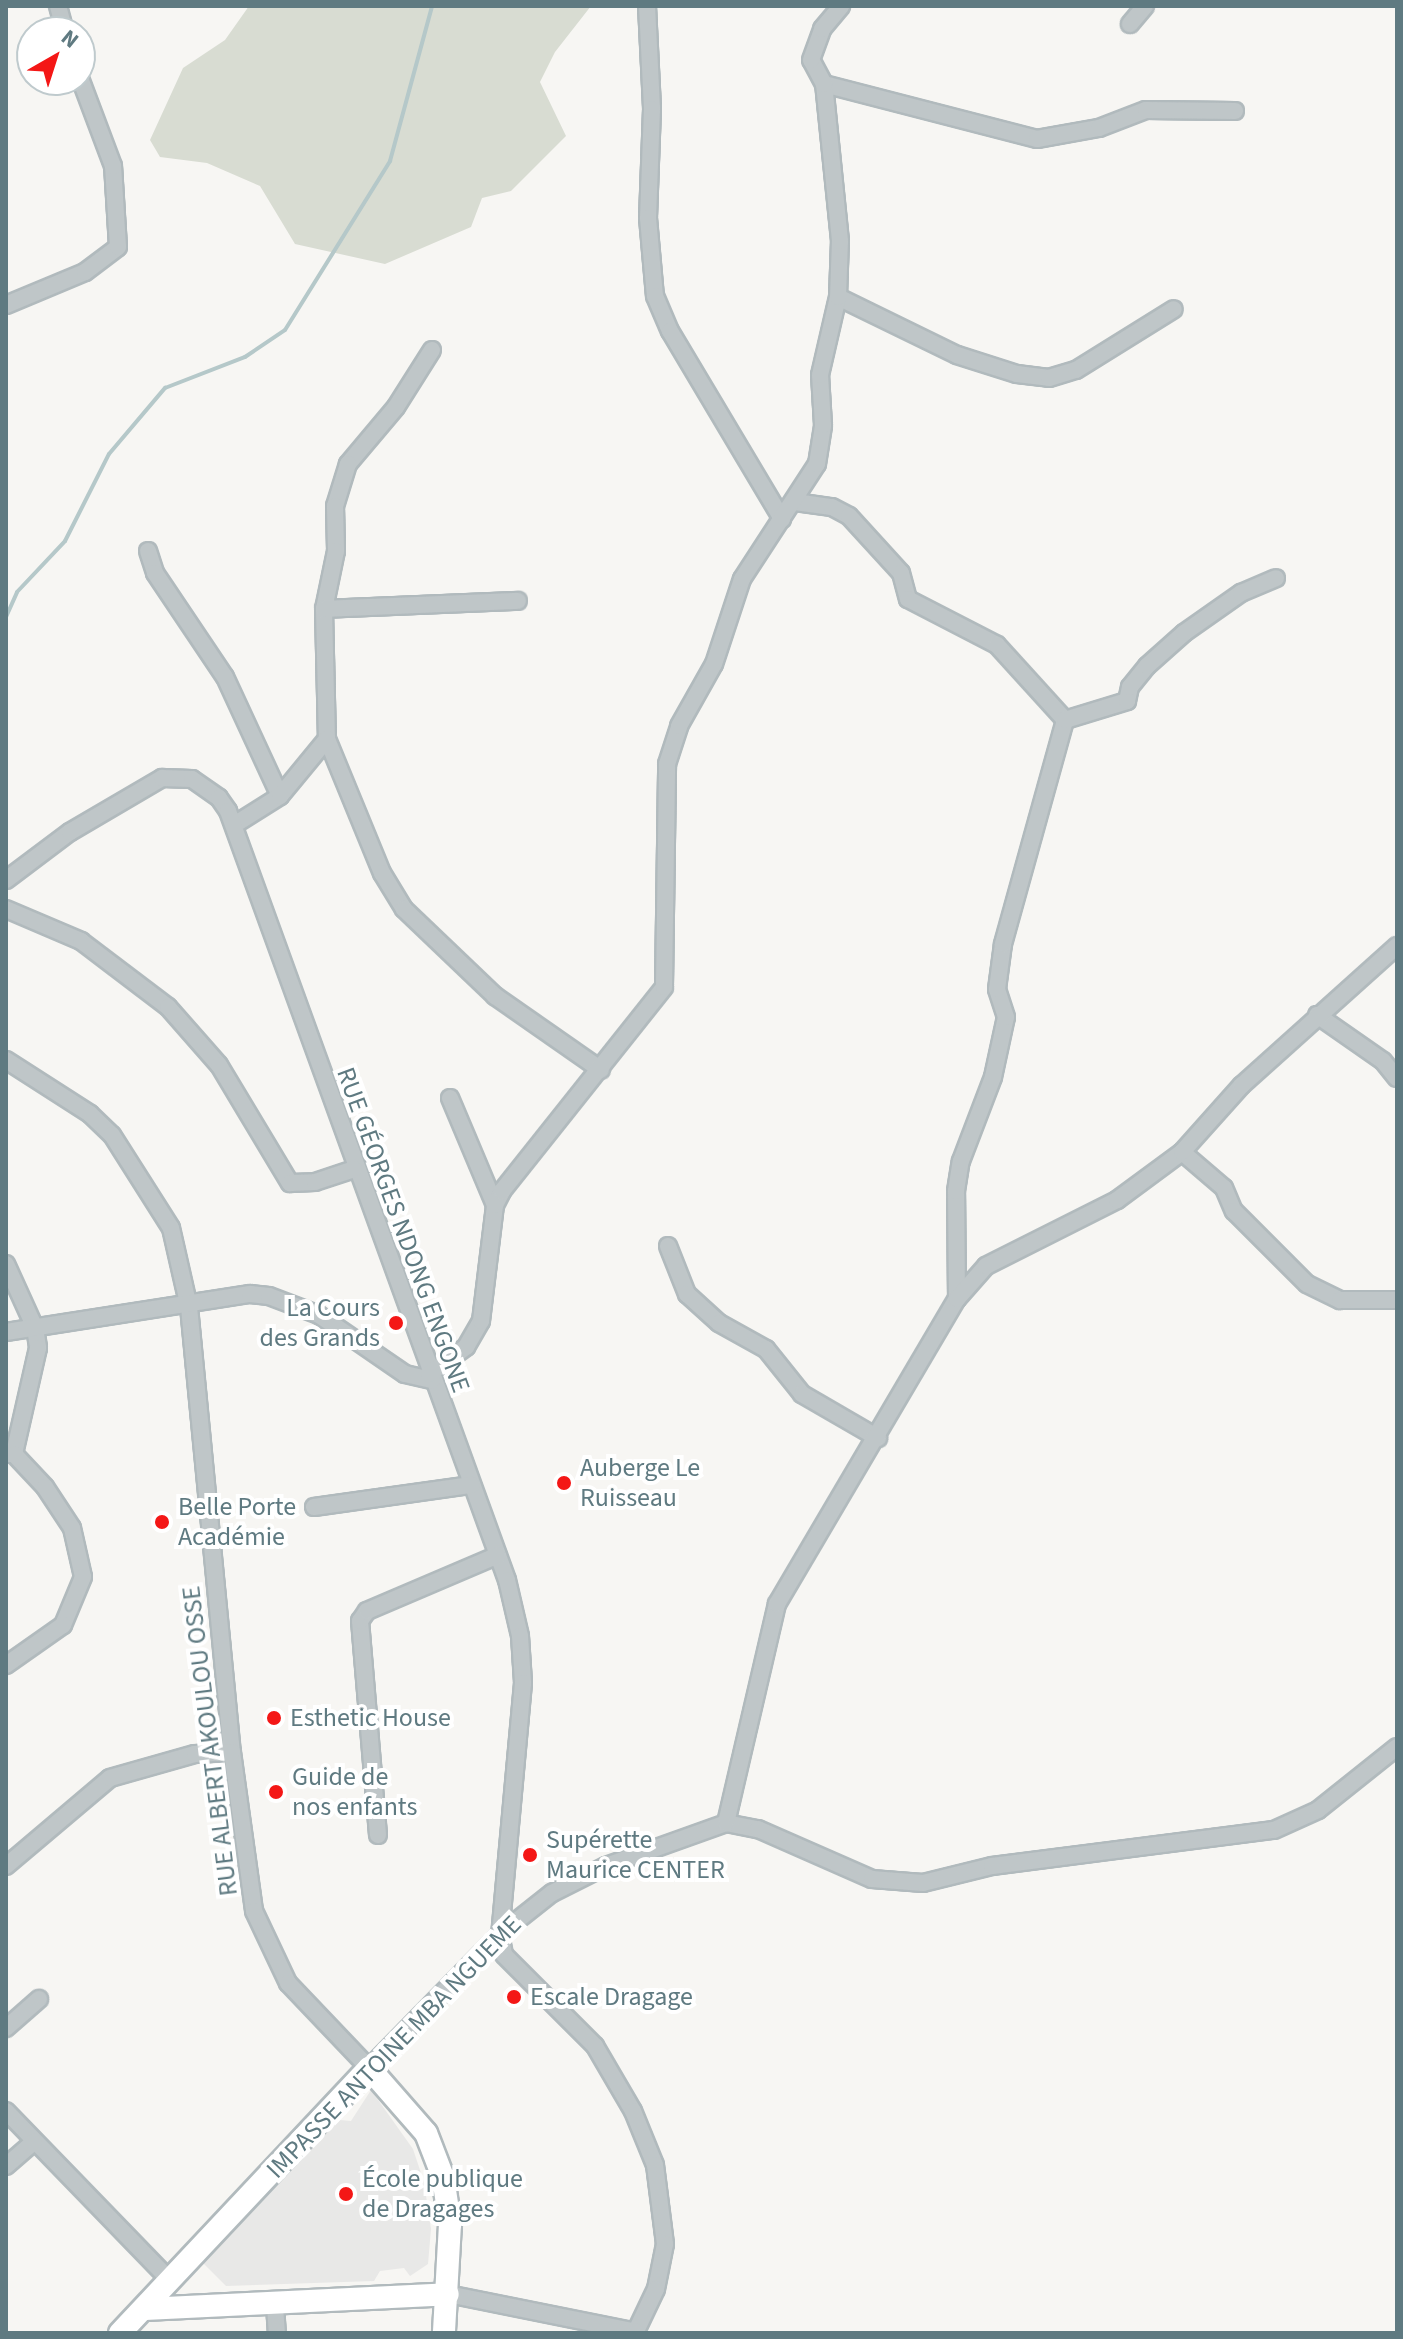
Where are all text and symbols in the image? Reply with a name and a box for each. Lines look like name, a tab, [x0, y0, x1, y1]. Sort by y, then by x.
north arrow	[16, 16, 96, 96]
text: N	[54, 22, 86, 56]
street label: RUE GÉORGES NDONG ENGONE	[330, 1063, 476, 1397]
place label: La Cours des Grands	[259, 1292, 380, 1354]
marker: La Cours des Grands	[387, 1314, 405, 1332]
place label: Auberge Le Ruisseau	[580, 1452, 700, 1514]
marker: Auberge Le Ruisseau	[555, 1474, 573, 1492]
place label: Belle Porte Académie	[178, 1491, 296, 1552]
marker: Belle Porte Académie	[153, 1513, 171, 1531]
street label: RUE ALBERT AKOULOU OSSE	[176, 1584, 244, 1898]
place label: Esthetic House	[290, 1702, 451, 1734]
marker: Esthetic House	[265, 1709, 283, 1727]
place label: Guide de nos enfants	[292, 1761, 417, 1822]
marker: Guide de nos enfants	[267, 1783, 285, 1801]
place label: Supérette Maurice CENTER	[546, 1824, 725, 1886]
marker: Supérette Maurice CENTER	[521, 1846, 539, 1864]
street label: IMPASSE ANTOINE MBA NGUEME	[260, 1909, 528, 2185]
place label: Escale Dragage	[530, 1981, 693, 2013]
marker: Escale Dragage	[505, 1988, 523, 2006]
place label: École publique de Dragages	[362, 2163, 523, 2224]
marker: École publique de Dragages	[337, 2185, 355, 2203]

